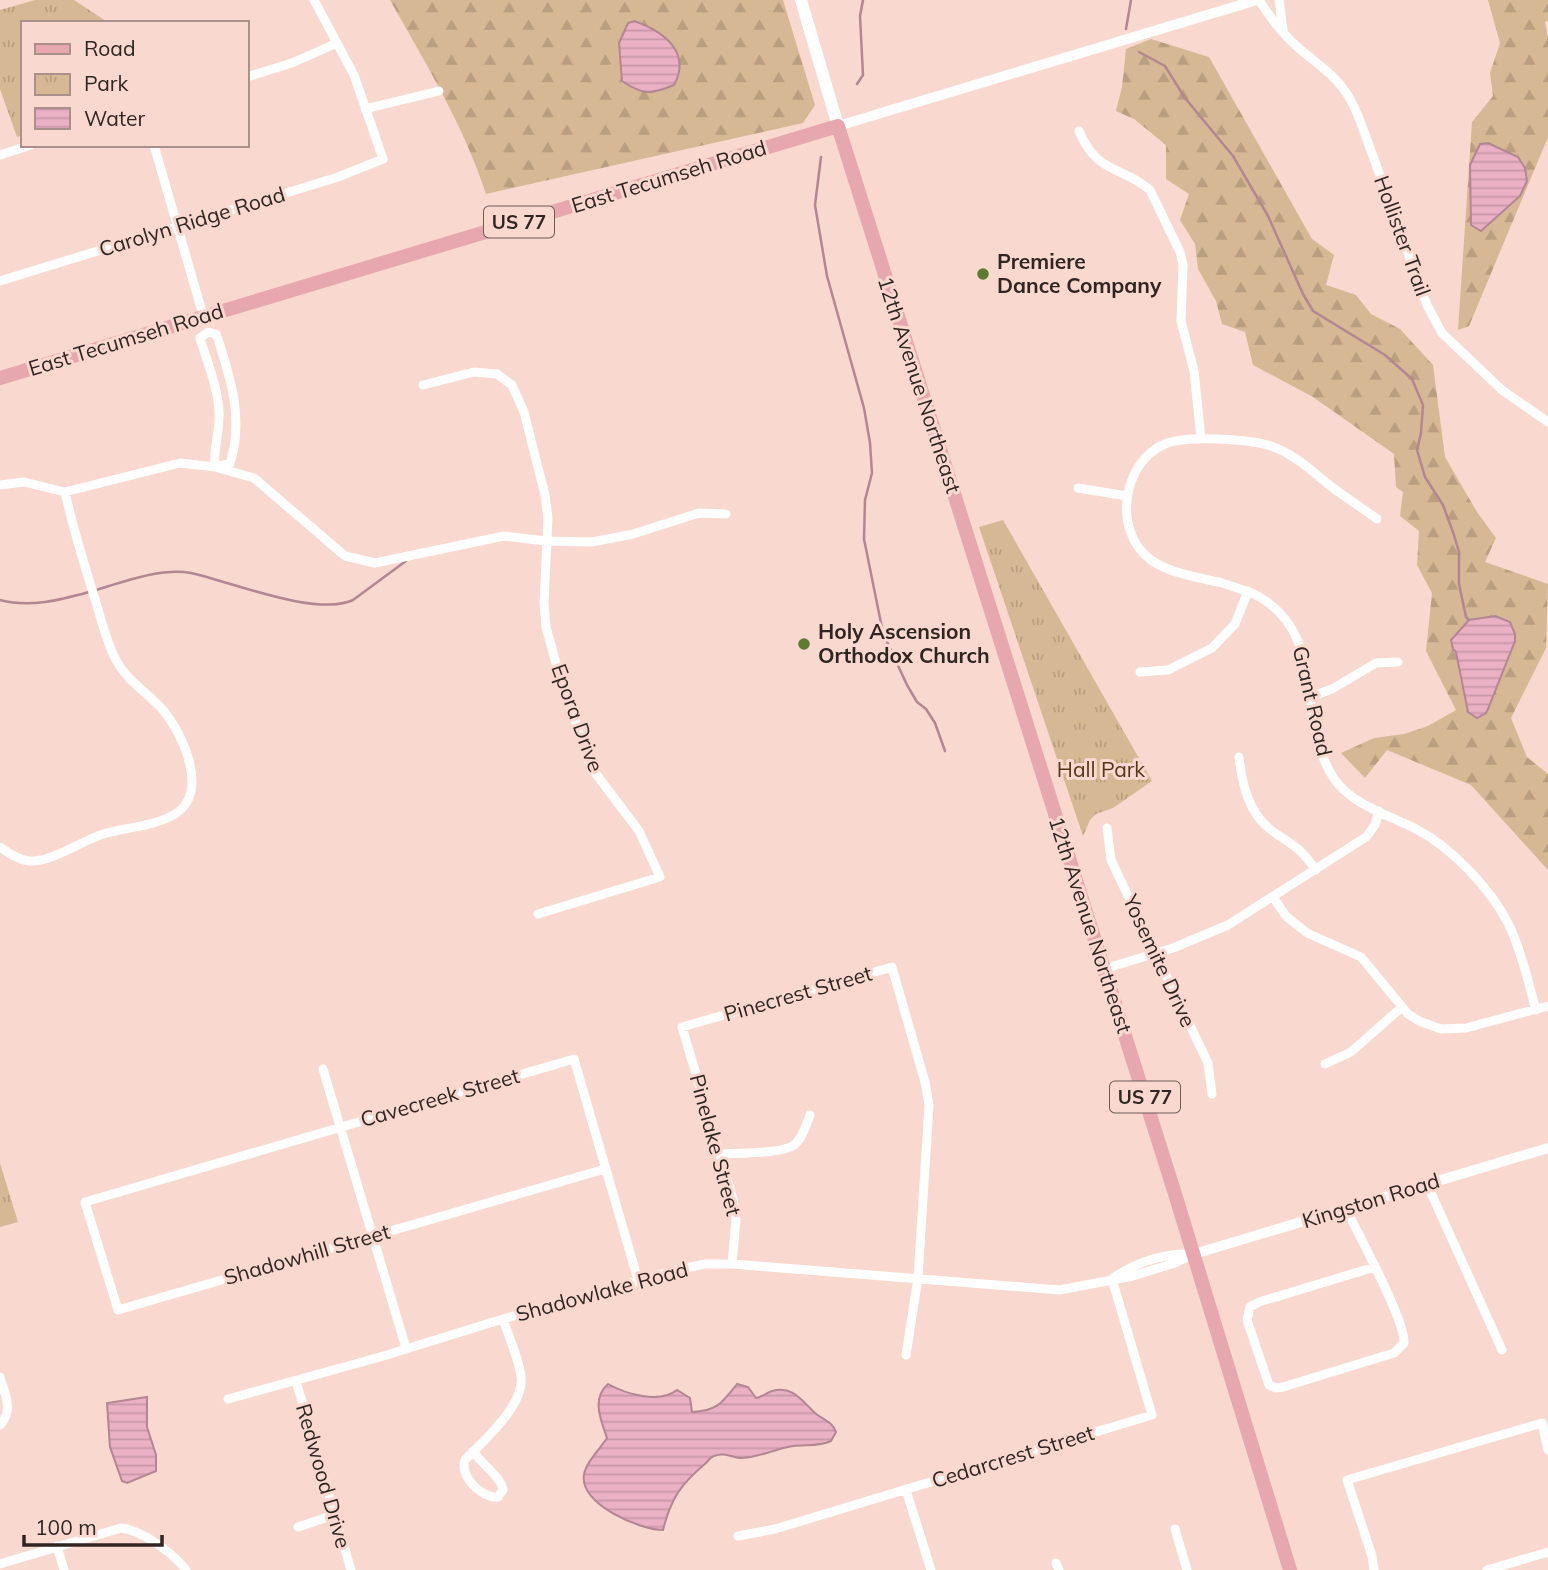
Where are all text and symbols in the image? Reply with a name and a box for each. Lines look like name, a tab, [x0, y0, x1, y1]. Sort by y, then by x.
legend	[21, 21, 248, 147]
text: Road	[84, 35, 135, 61]
text: Park	[84, 70, 128, 96]
text: Water	[84, 105, 145, 131]
street label: East Tecumseh Road	[568, 134, 769, 218]
street label: Hollister Trail	[1369, 172, 1437, 299]
street label: Carolyn Ridge Road	[96, 180, 288, 262]
road number: US 77	[484, 206, 554, 238]
place label: Premiere Dance Company	[997, 248, 1162, 298]
marker: Premiere Dance Company	[975, 266, 991, 282]
street label: 12th Avenue Northeast	[873, 273, 967, 496]
street label: East Tecumseh Road	[25, 297, 226, 381]
place label: Holy Ascension Orthodox Church	[818, 618, 990, 668]
marker: Holy Ascension Orthodox Church	[796, 636, 812, 652]
street label: Grant Road	[1288, 643, 1338, 758]
street label: Epora Drive	[546, 660, 610, 775]
park label: Hall Park	[1057, 756, 1145, 782]
street label: 12th Avenue Northeast	[1044, 813, 1138, 1036]
street label: Yosemite Drive	[1117, 889, 1202, 1031]
street label: Pinecrest Street	[721, 959, 875, 1027]
street label: Cavecreek Street	[357, 1062, 522, 1132]
street label: Pinelake Street	[685, 1071, 747, 1218]
road number: US 77	[1110, 1082, 1180, 1112]
street label: Kingston Road	[1299, 1167, 1442, 1233]
street label: Shadowhill Street	[221, 1218, 393, 1290]
street label: Shadowlake Road	[513, 1256, 691, 1327]
street label: Redwood Drive	[291, 1400, 357, 1551]
street label: Cedarcrest Street	[928, 1419, 1097, 1493]
scale bar	[24, 1504, 163, 1548]
text: 100 m	[35, 1514, 97, 1540]

